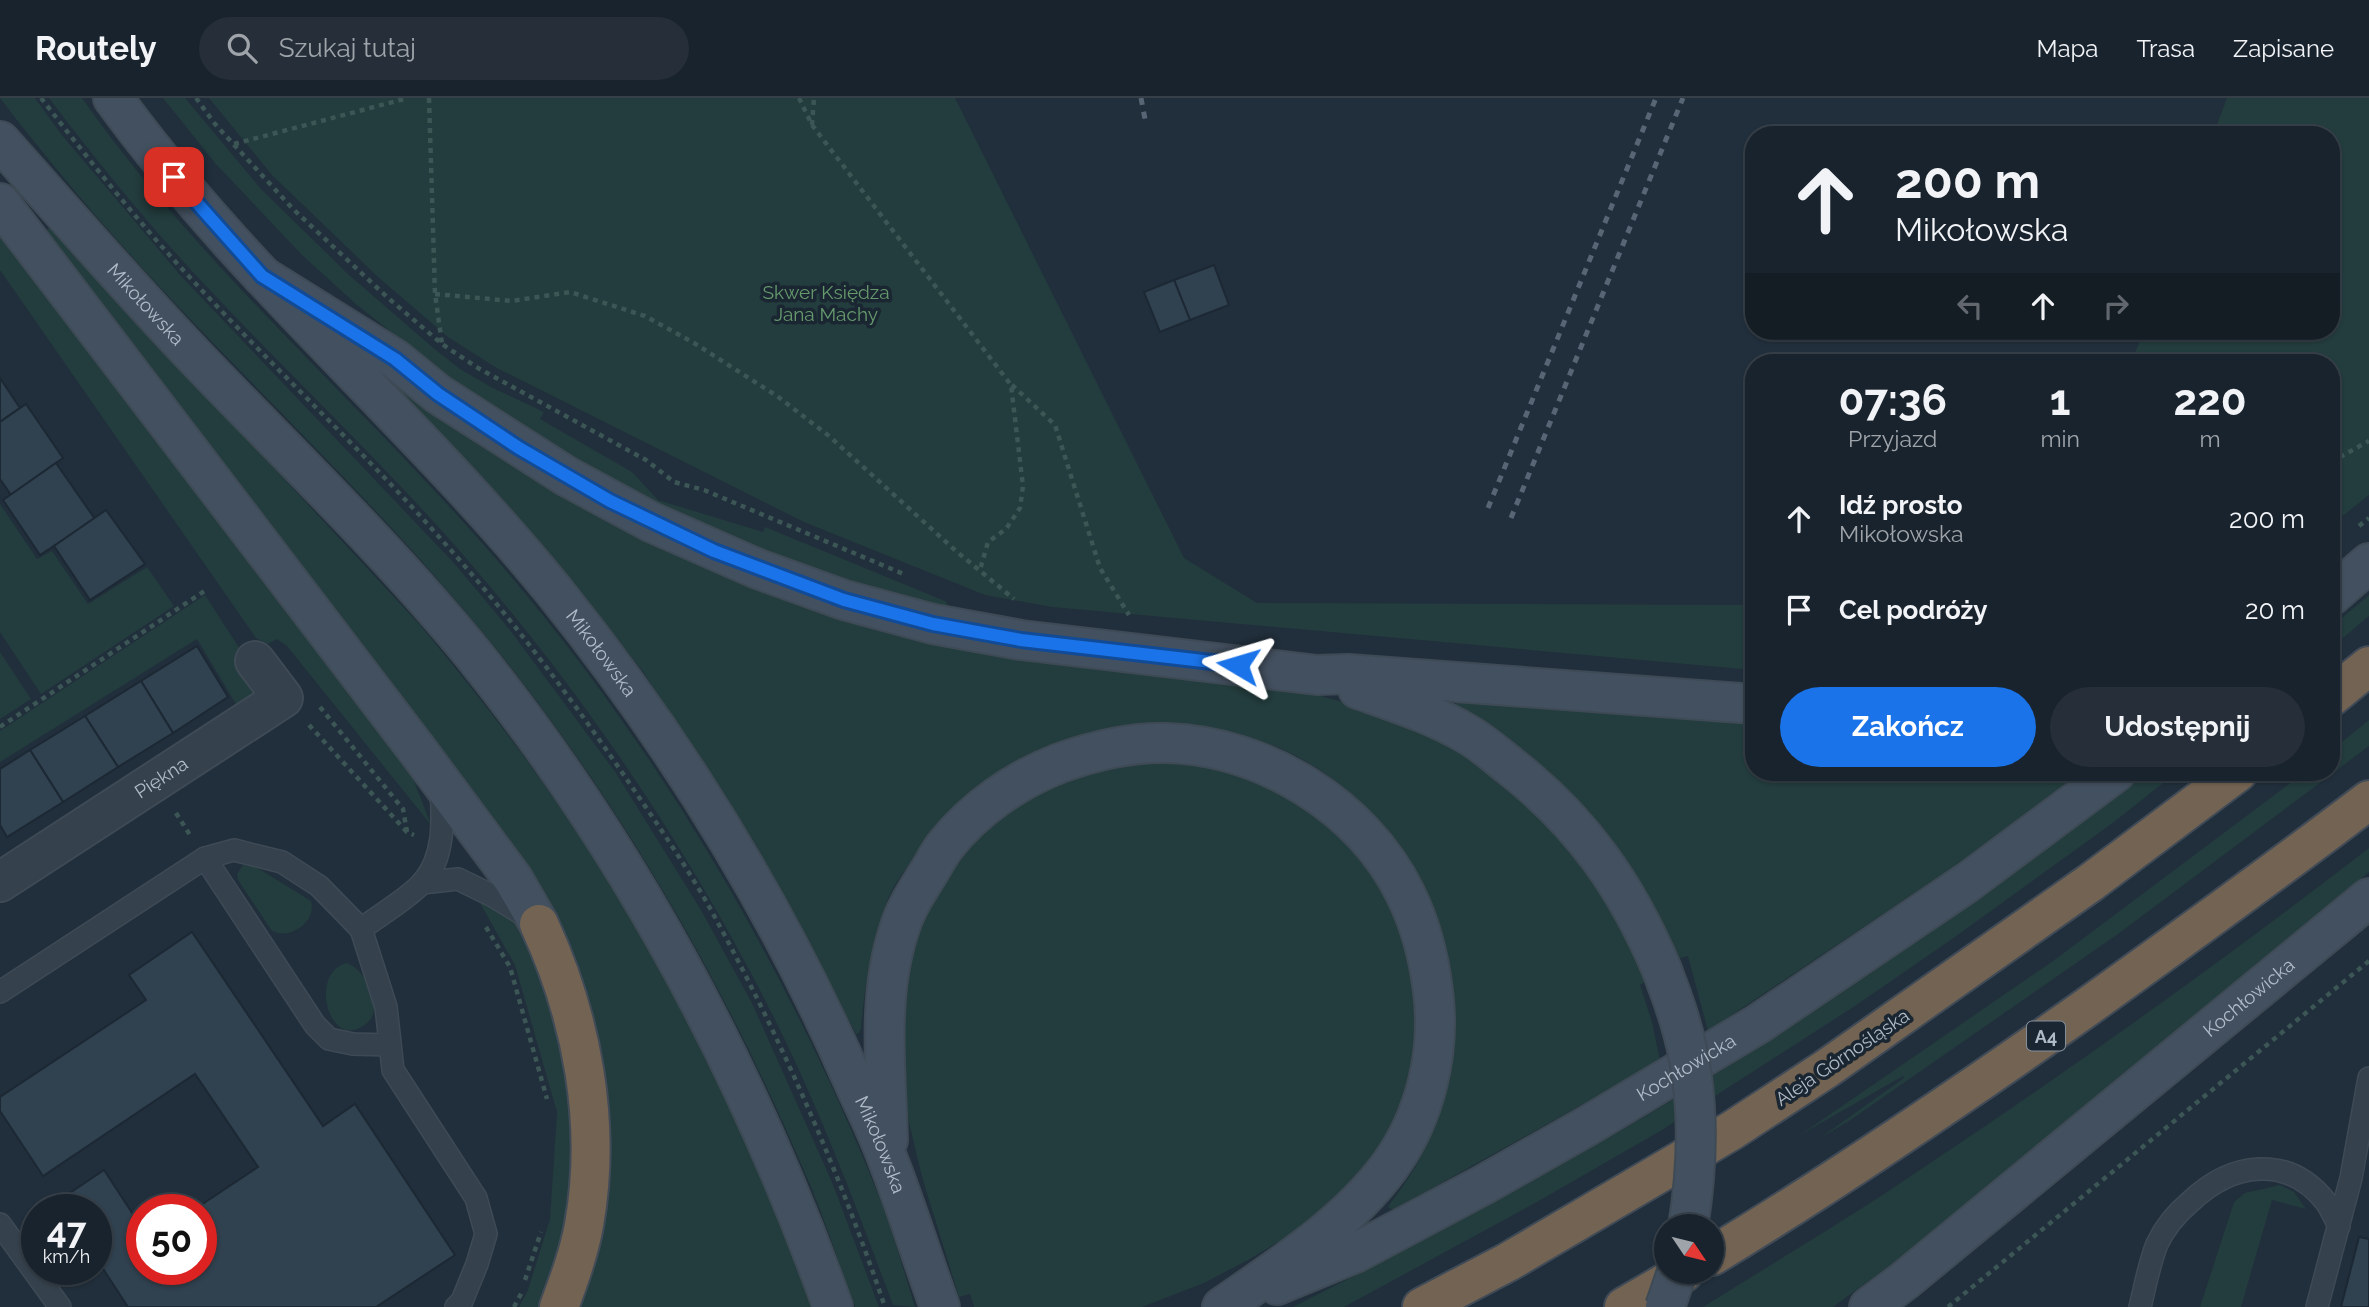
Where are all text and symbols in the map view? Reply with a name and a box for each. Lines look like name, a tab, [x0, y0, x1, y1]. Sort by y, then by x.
search box	[199, 17, 689, 80]
text: Routely	[35, 29, 157, 68]
icon: search	[223, 29, 261, 67]
text: Szukaj tutaj	[279, 33, 416, 63]
text: Mapa	[2037, 34, 2098, 63]
text: Trasa	[2136, 34, 2195, 63]
text: Zapisane	[2233, 34, 2334, 63]
pin	[144, 147, 204, 207]
text: 200 m	[1895, 152, 2040, 209]
icon: ahead	[1780, 154, 1871, 245]
icon: arrive	[155, 158, 193, 196]
text: Mikołowska	[1895, 211, 2068, 248]
street label: Mikołowska	[103, 259, 189, 350]
park label: Skwer Księdza Jana Machy	[762, 281, 890, 325]
icon: left	[1951, 287, 1989, 325]
icon: ahead	[2024, 287, 2062, 325]
icon: right	[2097, 287, 2135, 325]
text: 07:36	[1838, 376, 1947, 425]
text: 1	[2050, 376, 2071, 425]
text: 220	[2173, 376, 2247, 425]
text: Przyjazd	[1848, 425, 1937, 452]
text: min	[2040, 425, 2080, 452]
text: m	[2199, 425, 2221, 452]
text: Idź prosto	[1839, 490, 1963, 520]
icon: ahead	[1780, 500, 1818, 538]
text: 200 m	[2229, 504, 2305, 534]
text: Mikołowska	[1839, 520, 1964, 547]
icon: arrive	[1780, 591, 1818, 629]
text: Cel podróży	[1839, 595, 1988, 625]
text: 20 m	[2245, 595, 2305, 625]
street label: Mikołowska	[562, 605, 641, 701]
position arrow	[1201, 628, 1275, 702]
button: Zakończ	[1780, 687, 2036, 767]
button: Udostępnij	[2050, 687, 2305, 767]
street label: Piękna	[130, 752, 192, 803]
street label: Kochłowicka	[2199, 953, 2299, 1041]
street label: Aleja Górnośląska	[1771, 1004, 1913, 1110]
road number: A4	[2027, 1021, 2065, 1051]
street label: Kochłowicka	[1632, 1029, 1739, 1105]
street label: Mikołowska	[851, 1092, 910, 1196]
speed limit sign: 50	[126, 1194, 217, 1285]
text: 47	[47, 1210, 86, 1251]
north arrow	[1654, 1214, 1724, 1284]
map controls	[1654, 1214, 1724, 1284]
text: km/h	[43, 1246, 90, 1267]

